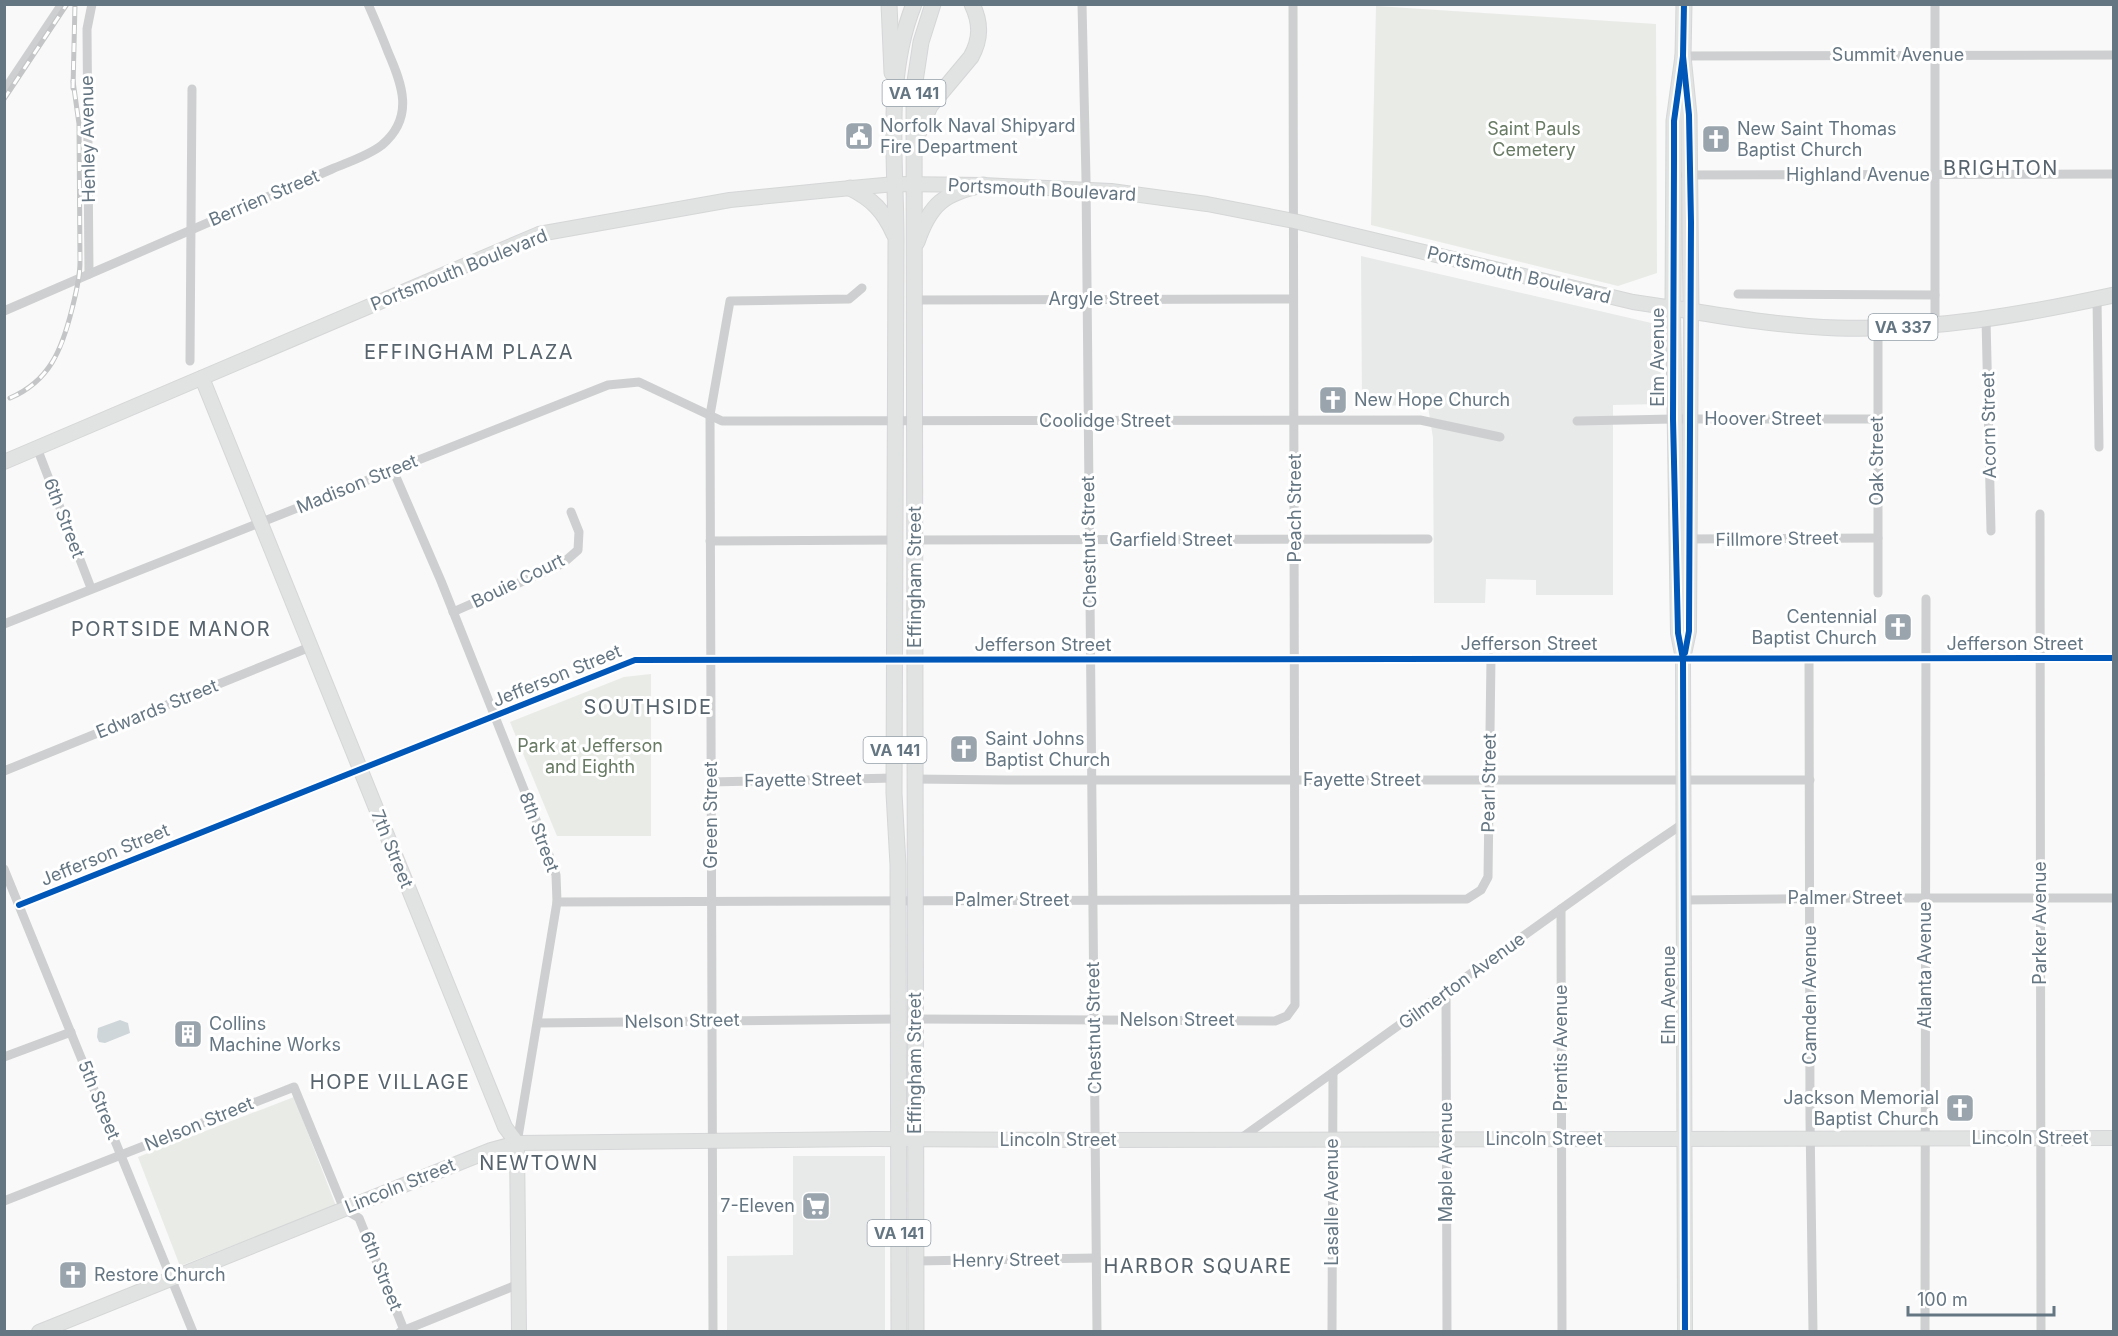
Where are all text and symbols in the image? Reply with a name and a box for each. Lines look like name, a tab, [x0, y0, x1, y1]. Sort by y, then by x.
street label: Summit Avenue	[1832, 44, 1964, 65]
street label: Henley Avenue	[76, 75, 99, 203]
road number: VA 141	[882, 80, 946, 106]
place label: Norfolk Naval Shipyard Fire Department	[880, 115, 1075, 157]
park label: Saint Pauls Cemetery	[1487, 118, 1581, 160]
place label: New Saint Thomas Baptist Church	[1737, 118, 1897, 160]
public building icon: Norfolk Naval Shipyard Fire Department	[843, 120, 875, 152]
church icon: New Saint Thomas Baptist Church	[1700, 123, 1732, 155]
district label: BRIGHTON	[1943, 156, 2059, 180]
street label: Highland Avenue	[1786, 164, 1930, 185]
street label: Berrien Street	[206, 165, 322, 230]
street label: Portsmouth Boulevard	[947, 174, 1137, 205]
street label: Portsmouth Boulevard	[367, 224, 550, 315]
street label: Portsmouth Boulevard	[1425, 242, 1613, 308]
street label: Argyle Street	[1049, 288, 1160, 309]
street label: Elm Avenue	[1647, 307, 1668, 407]
road number: VA 337	[1868, 314, 1938, 340]
district label: EFFINGHAM PLAZA	[364, 340, 574, 364]
street label: Acorn Street	[1977, 371, 2000, 479]
church icon: New Hope Church	[1317, 384, 1349, 416]
place label: New Hope Church	[1354, 389, 1510, 410]
street label: Hoover Street	[1704, 408, 1822, 429]
street label: Coolidge Street	[1039, 410, 1171, 431]
street label: Oak Street	[1866, 416, 1887, 506]
street label: Madison Street	[293, 450, 420, 517]
street label: Peach Street	[1284, 453, 1305, 562]
street label: 6th Street	[40, 475, 89, 561]
street label: Chestnut Street	[1077, 475, 1100, 609]
street label: Effingham Street	[904, 506, 925, 648]
street label: Fillmore Street	[1715, 527, 1839, 550]
street label: Garfield Street	[1109, 529, 1233, 550]
street label: Bouie Court	[468, 549, 568, 612]
place label: Centennial Baptist Church	[1752, 606, 1877, 648]
church icon: Centennial Baptist Church	[1882, 611, 1914, 643]
district label: PORTSIDE MANOR	[71, 617, 271, 641]
street label: Jefferson Street	[1461, 633, 1598, 654]
street label: Jefferson Street	[1947, 633, 2084, 654]
street label: Jefferson Street	[975, 634, 1112, 655]
street label: Jefferson Street	[489, 640, 624, 711]
street label: Edwards Street	[93, 674, 221, 743]
district label: SOUTHSIDE	[584, 695, 712, 719]
place label: Saint Johns Baptist Church	[985, 728, 1110, 770]
church icon: Saint Johns Baptist Church	[948, 733, 980, 765]
street label: Pearl Street	[1477, 733, 1500, 833]
park label: Park at Jefferson and Eighth	[517, 735, 663, 777]
road number: VA 141	[864, 737, 926, 763]
street label: Green Street	[700, 761, 721, 869]
street label: Fayette Street	[744, 768, 862, 791]
street label: Fayette Street	[1303, 769, 1421, 790]
street label: 8th Street	[515, 789, 564, 875]
street label: 7th Street	[367, 807, 418, 891]
street label: Jefferson Street	[37, 819, 172, 890]
street label: Parker Avenue	[2029, 861, 2050, 985]
street label: Palmer Street	[1788, 887, 1903, 908]
street label: Palmer Street	[955, 889, 1070, 910]
street label: Atlanta Avenue	[1914, 901, 1935, 1029]
street label: Camden Avenue	[1799, 925, 1820, 1065]
street label: Gilmerton Avenue	[1394, 928, 1529, 1033]
street label: Elm Avenue	[1658, 945, 1679, 1045]
street label: Chestnut Street	[1082, 961, 1105, 1095]
street label: Prentis Avenue	[1550, 984, 1571, 1112]
street label: Effingham Street	[904, 992, 925, 1134]
street label: Nelson Street	[624, 1009, 740, 1032]
street label: Nelson Street	[1119, 1009, 1235, 1030]
place label: Collins Machine Works	[209, 1013, 341, 1055]
building icon: Collins Machine Works	[172, 1018, 204, 1050]
street label: 5th Street	[74, 1057, 125, 1142]
district label: HOPE VILLAGE	[310, 1070, 470, 1094]
place label: Jackson Memorial Baptist Church	[1783, 1087, 1939, 1129]
street label: Nelson Street	[141, 1092, 256, 1155]
church icon: Jackson Memorial Baptist Church	[1944, 1092, 1976, 1124]
street label: Maple Avenue	[1435, 1102, 1456, 1222]
street label: Lincoln Street	[1971, 1127, 2089, 1148]
street label: Lincoln Street	[1485, 1128, 1603, 1149]
street label: Lincoln Street	[999, 1129, 1117, 1150]
street label: Lasalle Avenue	[1321, 1138, 1342, 1266]
district label: NEWTOWN	[479, 1151, 599, 1175]
street label: Lincoln Street	[342, 1154, 458, 1217]
supermarket icon: 7-Eleven	[800, 1190, 832, 1222]
place label: 7-Eleven	[720, 1195, 795, 1216]
road number: VA 141	[868, 1220, 930, 1246]
street label: 6th Street	[356, 1228, 407, 1314]
street label: Henry Street	[952, 1248, 1060, 1271]
district label: HARBOR SQUARE	[1103, 1254, 1293, 1278]
church icon: Restore Church	[57, 1259, 89, 1291]
place label: Restore Church	[94, 1264, 226, 1285]
scale bar	[1908, 1279, 2054, 1317]
text: 100 m	[1917, 1289, 1968, 1310]

